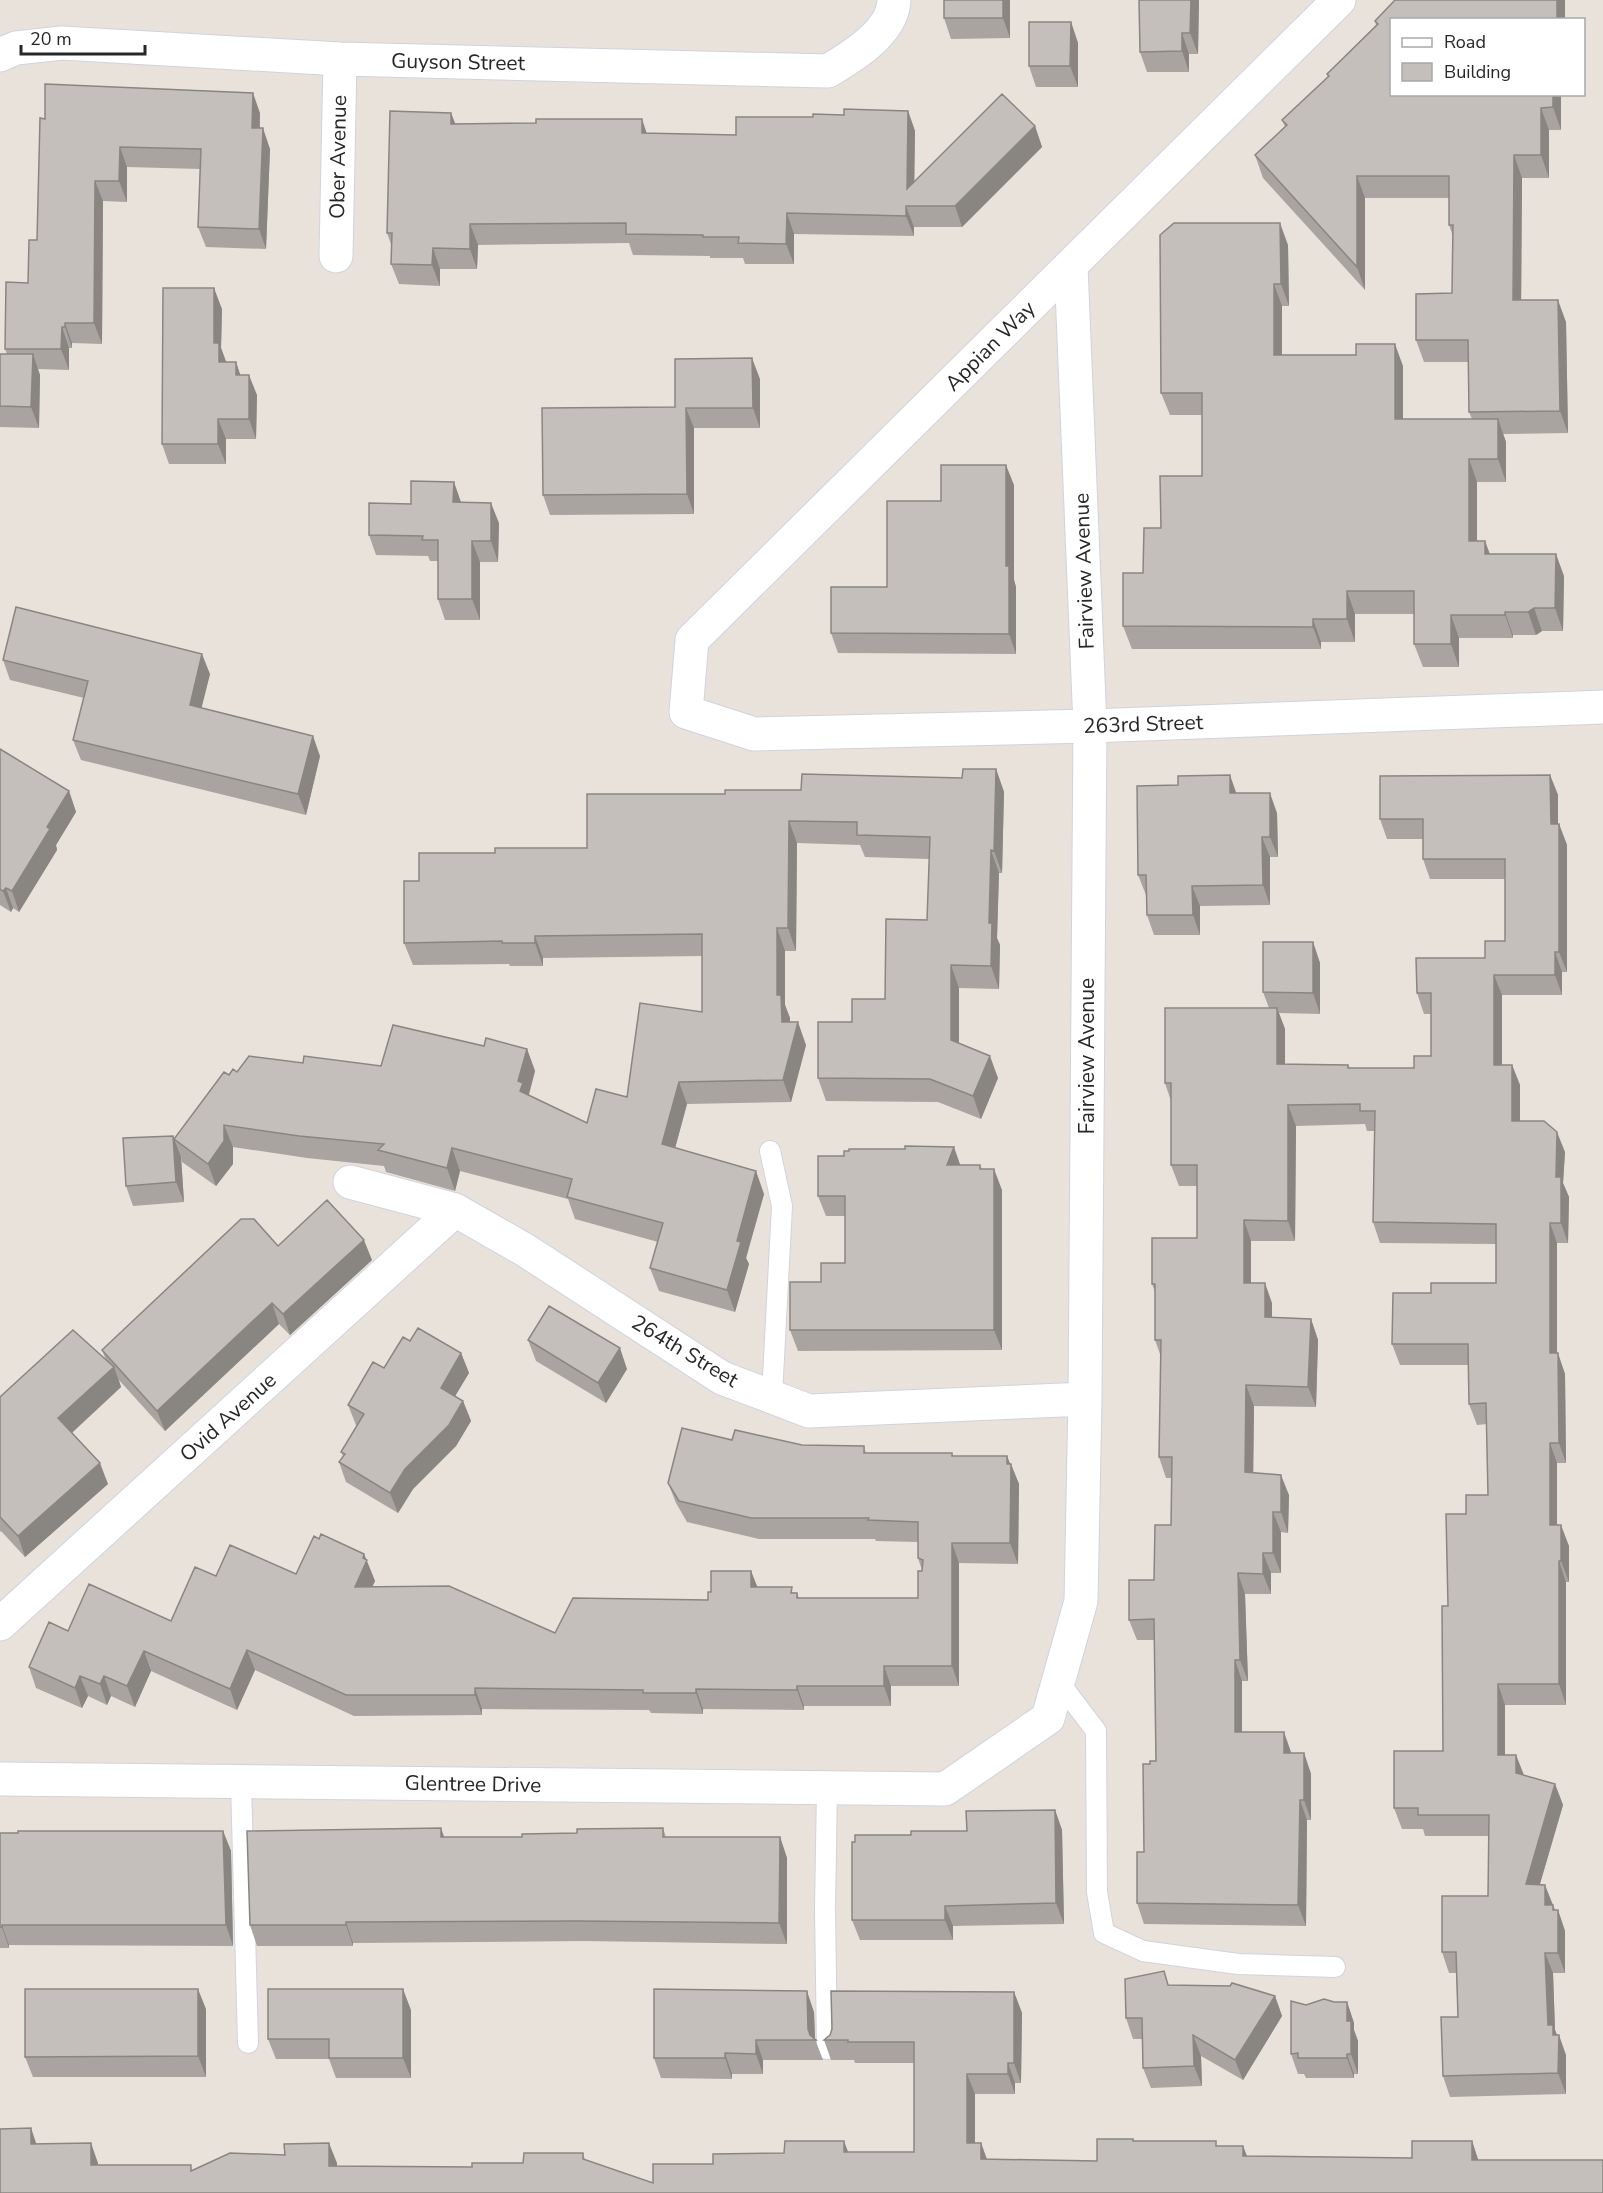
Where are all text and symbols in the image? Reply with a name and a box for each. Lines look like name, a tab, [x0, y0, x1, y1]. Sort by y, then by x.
scale bar	[21, 18, 146, 56]
legend	[1390, 18, 1585, 96]
text: 20 m	[30, 27, 72, 51]
text: Road	[1444, 30, 1486, 54]
street label: Guyson Street	[391, 47, 526, 77]
text: Building	[1444, 60, 1511, 84]
street label: Ober Avenue	[323, 95, 353, 219]
street label: Appian Way	[939, 295, 1041, 397]
street label: Fairview Avenue	[1067, 492, 1101, 650]
street label: 263rd Street	[1082, 708, 1204, 740]
street label: Fairview Avenue	[1073, 978, 1101, 1134]
street label: 264th Street	[626, 1308, 744, 1394]
street label: Ovid Avenue	[174, 1366, 282, 1468]
street label: Glentree Drive	[404, 1769, 542, 1799]

